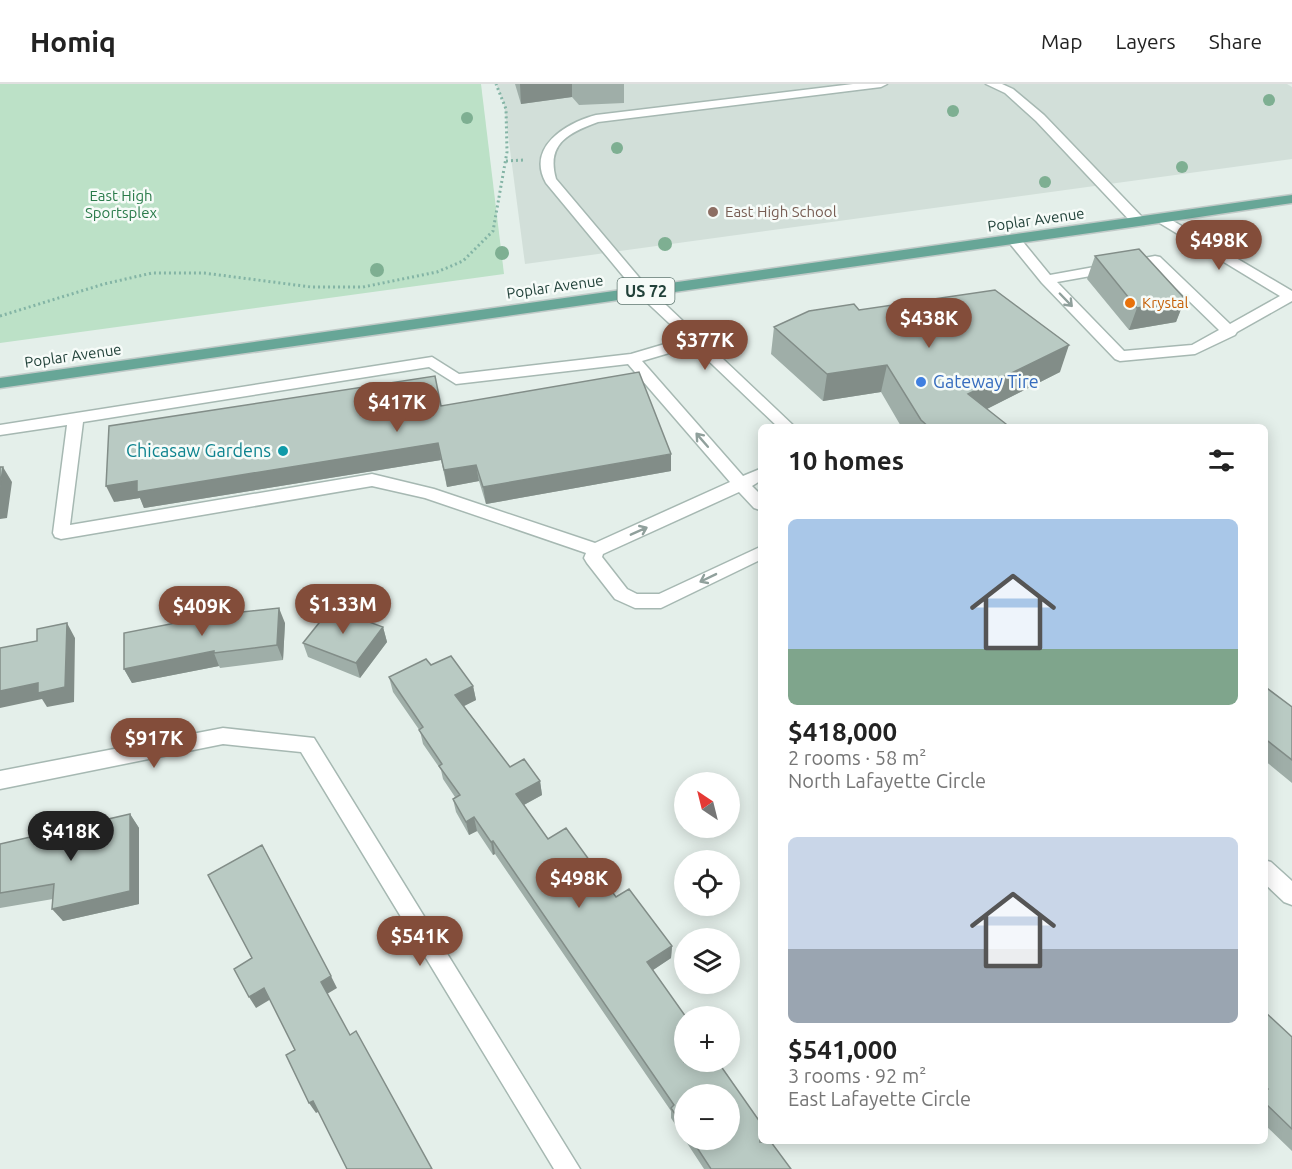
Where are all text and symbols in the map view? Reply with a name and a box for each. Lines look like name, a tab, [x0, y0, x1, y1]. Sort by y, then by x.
text: Homiq	[30, 26, 116, 57]
text: Map	[1041, 29, 1082, 53]
text: Layers	[1115, 29, 1176, 53]
text: Share	[1209, 29, 1262, 53]
park label: East High Sportsplex	[85, 187, 157, 221]
place label: East High School	[725, 203, 837, 220]
street label: Poplar Avenue	[986, 204, 1085, 235]
marker: East High School	[706, 205, 720, 219]
pin: $498K	[1177, 220, 1261, 271]
text: $498K	[1190, 228, 1248, 251]
street label: Poplar Avenue	[505, 271, 604, 302]
road number: US 72	[618, 278, 674, 304]
one-way arrow	[1059, 292, 1073, 307]
place label: Krystal	[1142, 294, 1188, 311]
marker: Krystal	[1123, 296, 1137, 310]
pin: $438K	[887, 298, 971, 349]
text: $438K	[900, 306, 958, 329]
pin: $377K	[663, 320, 747, 371]
text: $377K	[676, 328, 734, 351]
street label: Poplar Avenue	[23, 340, 122, 371]
place label: Gateway Tire	[933, 371, 1039, 391]
marker: Gateway Tire	[914, 375, 928, 389]
pin: $417K	[355, 382, 439, 433]
text: $417K	[368, 390, 426, 413]
one-way arrow	[696, 432, 709, 448]
place label: Chicasaw Gardens	[126, 440, 271, 460]
marker: Chicasaw Gardens	[276, 444, 290, 458]
icon: filters	[1205, 444, 1238, 477]
text: 10 homes	[788, 446, 904, 475]
one-way arrow	[629, 524, 647, 536]
icon: home	[959, 558, 1067, 666]
one-way arrow	[699, 573, 717, 585]
pin: $1.33M	[294, 584, 392, 635]
pin: $409K	[160, 586, 244, 637]
text: $1.33M	[309, 592, 377, 615]
text: $409K	[173, 594, 231, 617]
text: $418,000	[788, 717, 897, 746]
pin: $917K	[112, 718, 196, 769]
text: $917K	[125, 726, 183, 749]
text: 2 rooms · 58 m²	[788, 746, 926, 769]
text: North Lafayette Circle	[788, 769, 986, 792]
north arrow	[674, 772, 740, 838]
map controls	[674, 772, 740, 1150]
pin: $418K	[29, 811, 113, 862]
text: $418K	[42, 819, 100, 842]
button: locate	[674, 850, 740, 916]
pin: $498K	[537, 858, 621, 909]
text: $498K	[550, 866, 608, 889]
icon: home	[959, 876, 1067, 984]
pin: $541K	[378, 916, 462, 967]
text: $541K	[391, 924, 449, 947]
button: layers	[674, 928, 740, 994]
button: +	[674, 1006, 740, 1072]
text: $541,000	[788, 1035, 897, 1064]
text: 3 rooms · 92 m²	[788, 1064, 926, 1087]
button: −	[674, 1084, 740, 1150]
text: East Lafayette Circle	[788, 1087, 971, 1110]

